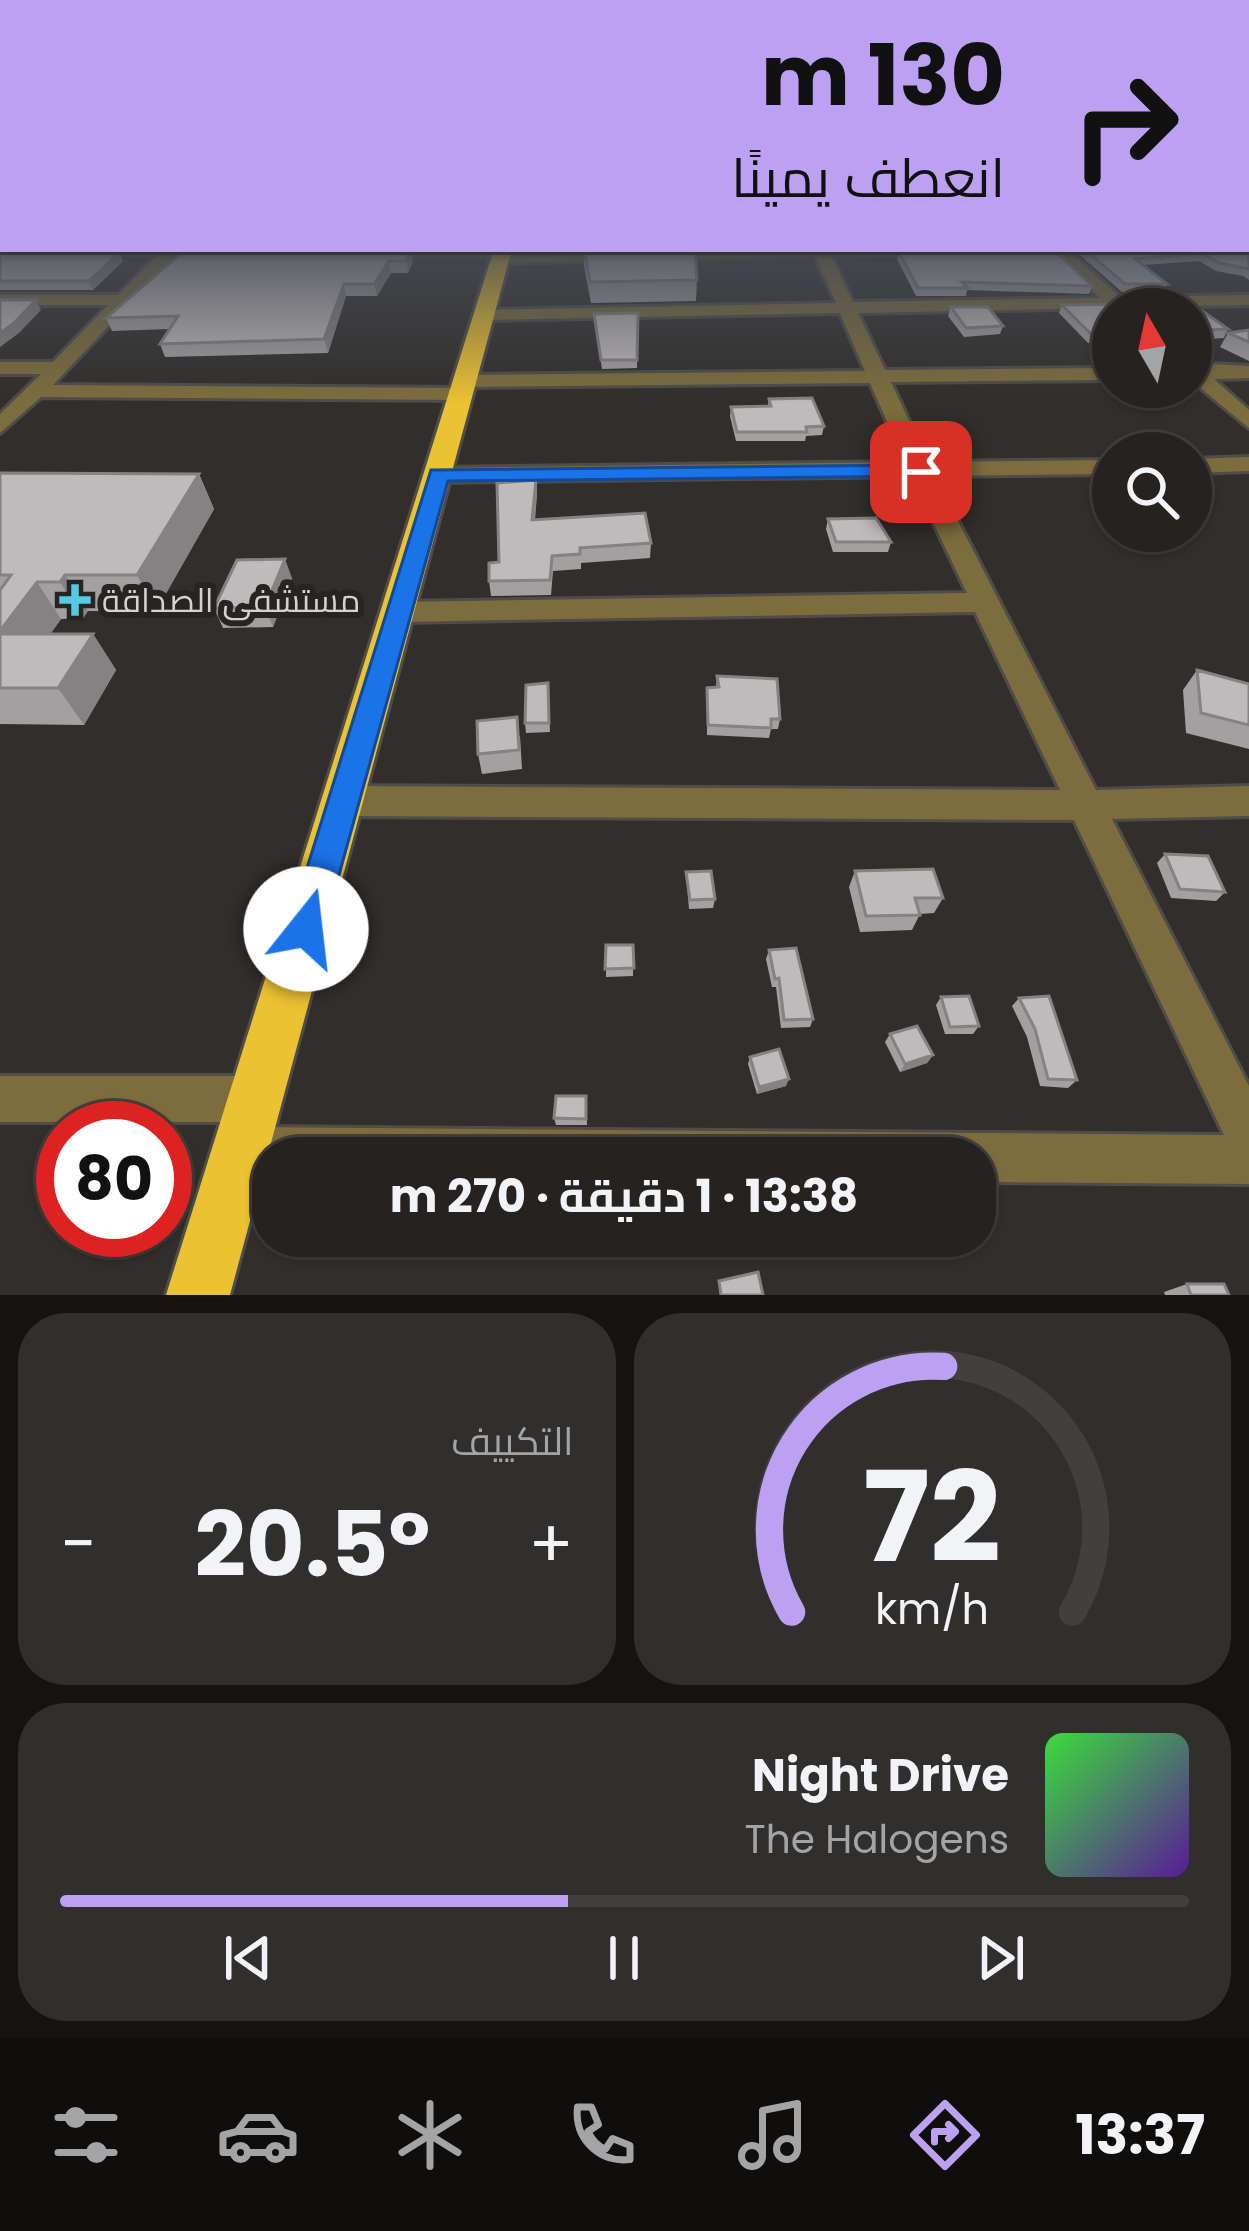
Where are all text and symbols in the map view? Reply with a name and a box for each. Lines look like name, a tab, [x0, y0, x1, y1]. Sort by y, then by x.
text: 130 m	[761, 17, 1005, 134]
icon: right	[1047, 48, 1203, 204]
text: انعطف يمينًا	[731, 140, 1005, 216]
north arrow	[1092, 288, 1212, 408]
map controls	[1092, 288, 1212, 552]
pin	[870, 421, 972, 523]
button: search	[1092, 432, 1212, 552]
icon: arrive	[888, 439, 954, 505]
place label: مستشفى الصداقة	[102, 577, 360, 624]
marker: مستشفى الصداقة	[59, 584, 91, 616]
position arrow	[243, 866, 369, 992]
speed limit sign: 80	[36, 1101, 192, 1257]
text: 13:38 · 1 دقيقة · 270 m	[390, 1165, 858, 1228]
text: التكييف	[451, 1414, 574, 1469]
text: 72	[863, 1430, 1001, 1605]
text: 20.5°	[195, 1481, 430, 1608]
text: −	[60, 1498, 96, 1590]
text: +	[528, 1498, 573, 1590]
text: km/h	[875, 1579, 989, 1639]
text: Night Drive	[752, 1744, 1009, 1807]
text: The Halogens	[745, 1812, 1009, 1867]
icon: previous	[215, 1925, 281, 1991]
icon: pause	[591, 1925, 657, 1991]
icon: next	[968, 1925, 1034, 1991]
icon: filters	[44, 2093, 128, 2177]
icon: car	[216, 2093, 300, 2177]
icon: climate	[388, 2093, 472, 2177]
icon: phone	[560, 2093, 644, 2177]
icon: music	[731, 2093, 815, 2177]
icon: directions	[903, 2093, 987, 2177]
text: 13:37	[1075, 2097, 1205, 2173]

